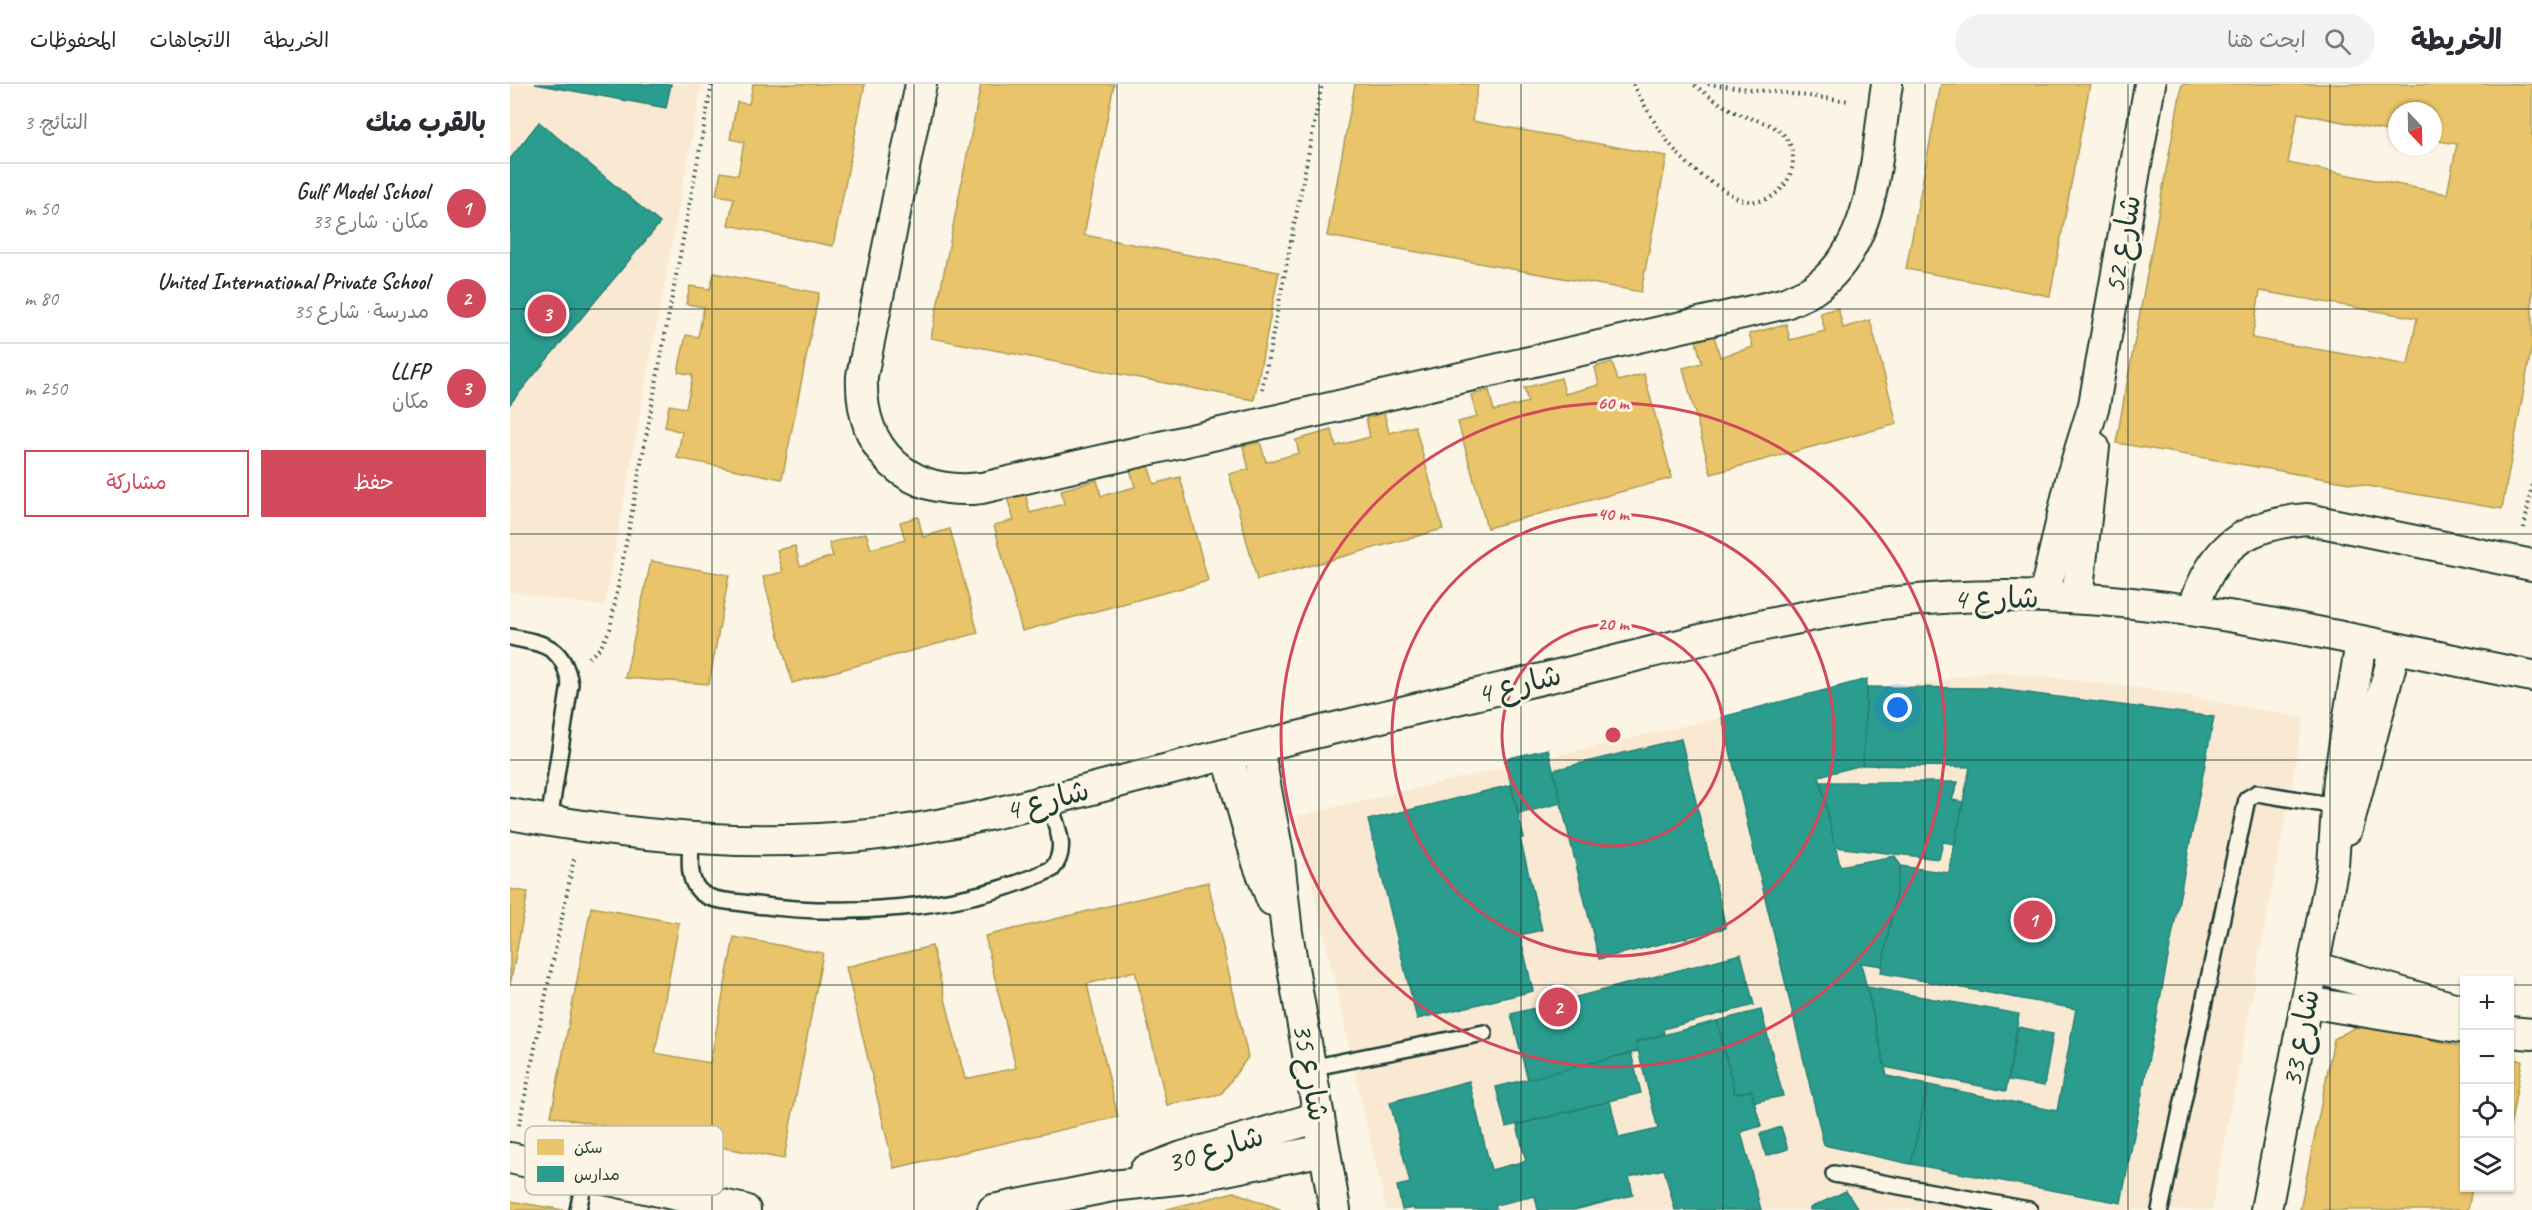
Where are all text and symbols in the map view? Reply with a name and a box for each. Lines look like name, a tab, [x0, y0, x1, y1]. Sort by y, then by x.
search box	[1955, 14, 2375, 68]
text: الخريطة	[2411, 22, 2502, 57]
icon: search	[2321, 25, 2354, 58]
text: ابحث هنا	[2227, 26, 2306, 54]
text: المحفوظات	[30, 27, 116, 53]
text: الاتجاهات	[149, 27, 231, 53]
text: الخريطة	[264, 27, 329, 53]
north arrow	[2388, 102, 2442, 156]
text: بالقرب منك	[366, 106, 486, 139]
text: النتائج: 3	[24, 110, 88, 135]
text: Gulf Model School	[296, 178, 429, 206]
street label: شارع 52	[2095, 192, 2151, 296]
text: 50 m	[24, 196, 58, 221]
text: 1	[462, 196, 471, 221]
text: مكان · شارع 33	[312, 209, 429, 234]
text: United International Private School	[157, 268, 429, 296]
text: 80 m	[24, 286, 58, 311]
text: 2	[462, 286, 471, 311]
pin: 3	[528, 292, 567, 336]
text: مدرسة · شارع 35	[294, 299, 429, 324]
text: LLFP	[390, 358, 429, 386]
text: 250 m	[24, 376, 67, 401]
text: 3	[462, 376, 471, 401]
text: مكان	[392, 389, 429, 414]
text: 60 m	[1597, 392, 1630, 414]
button: مشاركة	[24, 450, 249, 517]
button: حفظ	[261, 450, 486, 517]
text: 40 m	[1598, 503, 1630, 525]
street label: شارع 4	[1953, 578, 2039, 620]
text: 20 m	[1598, 613, 1630, 635]
street label: شارع 4	[1473, 655, 1566, 715]
your location	[1883, 693, 1912, 722]
centre of rings	[1603, 725, 1623, 745]
street label: شارع 4	[1001, 771, 1094, 831]
pin: 1	[2014, 898, 2053, 942]
map controls	[2460, 976, 2514, 1192]
button: +	[2460, 976, 2514, 1030]
pin: 2	[1538, 984, 1578, 1030]
street label: شارع 33	[2272, 986, 2330, 1091]
street label: شارع 35	[1282, 1020, 1338, 1124]
button: −	[2460, 1030, 2514, 1084]
button: locate	[2460, 1084, 2514, 1138]
street label: شارع 30	[1162, 1116, 1269, 1184]
legend	[525, 1126, 723, 1195]
text: سكن	[574, 1138, 603, 1158]
button: layers	[2460, 1138, 2514, 1192]
text: مدارس	[574, 1165, 620, 1185]

